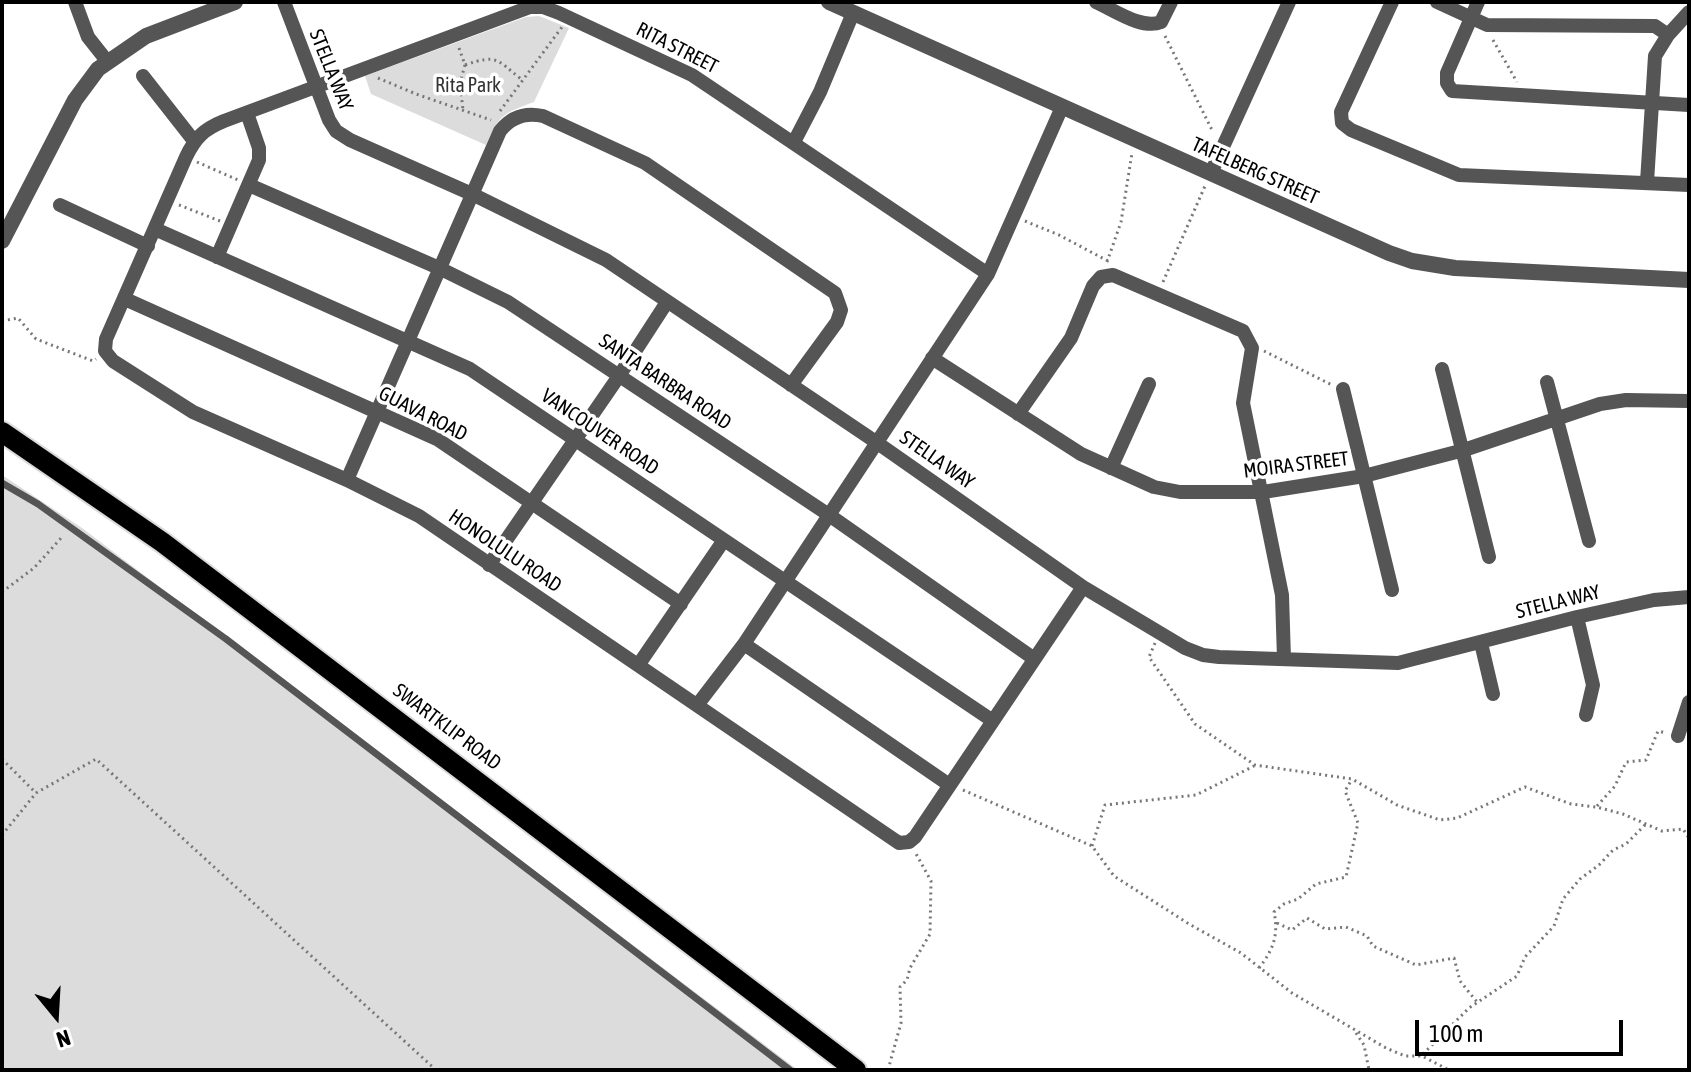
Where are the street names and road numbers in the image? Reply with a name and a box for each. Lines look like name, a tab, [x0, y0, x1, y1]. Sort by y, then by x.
street label: RITA STREET	[632, 17, 722, 79]
street label: STELLA WAY	[304, 26, 358, 114]
street label: TAFELBERG STREET	[1188, 132, 1322, 210]
street label: SANTA BARBRA ROAD	[594, 329, 736, 435]
street label: GUAVA ROAD	[375, 381, 471, 447]
street label: VANCOUVER ROAD	[537, 384, 663, 480]
street label: STELLA WAY	[895, 426, 979, 494]
street label: MOIRA STREET	[1242, 447, 1350, 483]
street label: HONOLULU ROAD	[444, 504, 566, 598]
street label: STELLA WAY	[1514, 580, 1602, 624]
street label: SWARTKLIP ROAD	[388, 679, 506, 775]

